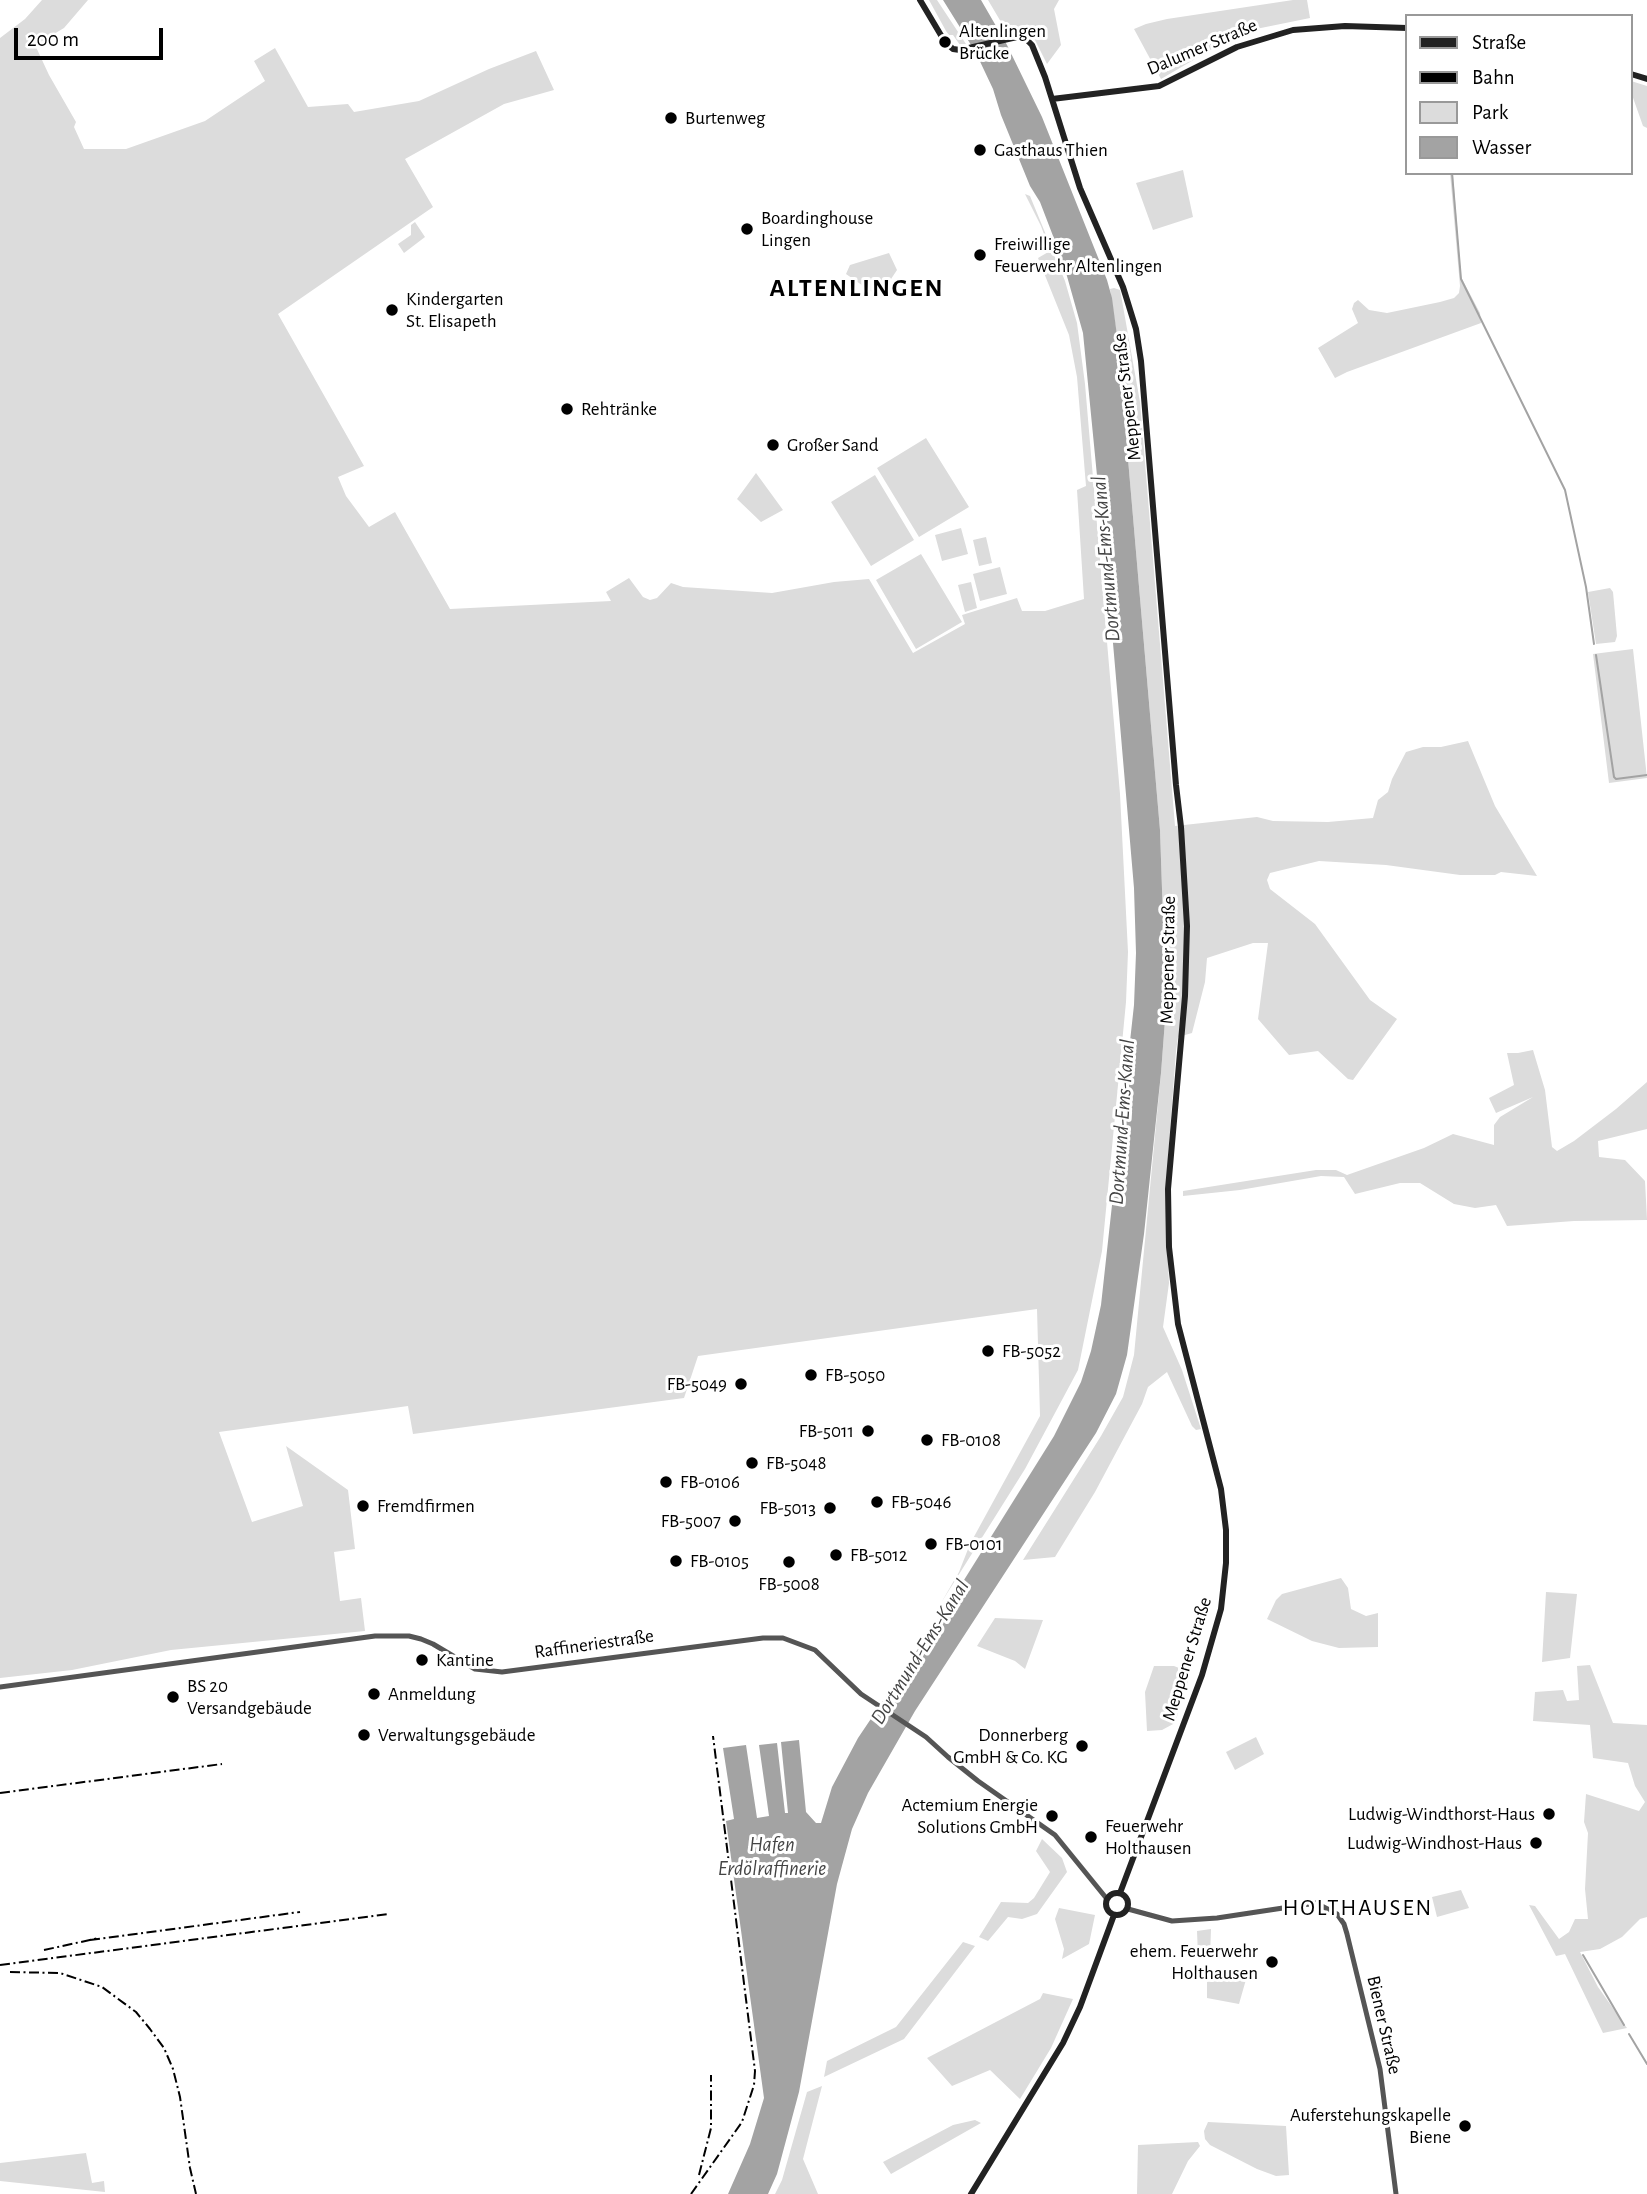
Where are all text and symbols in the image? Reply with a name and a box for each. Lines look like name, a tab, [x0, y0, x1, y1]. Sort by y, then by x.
scale bar	[18, 14, 166, 58]
street label: Dalumer Straße	[1143, 14, 1261, 80]
legend	[1406, 14, 1633, 175]
place label: Altenlingen Brücke	[959, 20, 1046, 64]
text: 200 m	[27, 29, 79, 50]
text: Straße	[1472, 32, 1526, 53]
marker: Altenlingen Brücke	[937, 34, 953, 50]
text: Bahn	[1472, 67, 1515, 88]
text: Park	[1472, 102, 1508, 123]
place label: Burtenweg	[685, 107, 765, 129]
marker: Burtenweg	[663, 110, 679, 126]
text: Wasser	[1472, 137, 1531, 158]
place label: Gasthaus Thien	[994, 139, 1108, 161]
marker: Gasthaus Thien	[972, 142, 988, 158]
place label: Boardinghouse Lingen	[761, 207, 873, 251]
marker: Boardinghouse Lingen	[739, 221, 755, 237]
place label: Freiwillige Feuerwehr Altenlingen	[994, 233, 1162, 277]
marker: Freiwillige Feuerwehr Altenlingen	[972, 247, 988, 263]
district label: ALTENLINGEN	[771, 272, 943, 304]
place label: Kindergarten St. Elisapeth	[406, 288, 504, 332]
marker: Kindergarten St. Elisapeth	[384, 302, 400, 318]
street label: Meppener Straße	[1108, 332, 1146, 462]
place label: Rehtränke	[581, 398, 657, 420]
marker: Rehtränke	[559, 401, 575, 417]
place label: Großer Sand	[787, 434, 879, 456]
marker: Großer Sand	[765, 437, 781, 453]
water label: Dortmund-Ems-Kanal	[1086, 475, 1126, 643]
street label: Meppener Straße	[1155, 896, 1181, 1024]
water label: Dortmund-Ems-Kanal	[1104, 1038, 1140, 1206]
place label: FB-5052	[1002, 1340, 1061, 1362]
marker: FB-5052	[980, 1343, 996, 1359]
place label: FB-5050	[825, 1364, 885, 1386]
marker: FB-5050	[803, 1367, 819, 1383]
place label: FB-5049	[667, 1373, 727, 1395]
marker: FB-5049	[733, 1376, 749, 1392]
place label: FB-5011	[799, 1420, 854, 1442]
marker: FB-5011	[860, 1423, 876, 1439]
place label: FB-0108	[941, 1429, 1001, 1451]
marker: FB-0108	[919, 1432, 935, 1448]
place label: FB-5048	[766, 1452, 826, 1474]
marker: FB-5048	[744, 1455, 760, 1471]
place label: FB-0106	[680, 1471, 740, 1493]
marker: FB-0106	[658, 1474, 674, 1490]
place label: FB-5046	[891, 1491, 951, 1513]
marker: FB-5046	[869, 1494, 885, 1510]
place label: Fremdfirmen	[377, 1495, 475, 1517]
place label: FB-5013	[759, 1497, 816, 1519]
marker: Fremdfirmen	[355, 1498, 371, 1514]
marker: FB-5013	[822, 1500, 838, 1516]
place label: FB-5007	[661, 1510, 721, 1532]
marker: FB-5007	[727, 1513, 743, 1529]
place label: FB-0101	[945, 1533, 1002, 1555]
marker: FB-0101	[923, 1536, 939, 1552]
place label: FB-5012	[850, 1544, 907, 1566]
marker: FB-5012	[828, 1547, 844, 1563]
place label: FB-0105	[690, 1550, 749, 1572]
marker: FB-0105	[668, 1553, 684, 1569]
marker: FB-5008	[781, 1554, 797, 1570]
place label: FB-5008	[758, 1573, 820, 1595]
water label: Dortmund-Ems-Kanal	[865, 1575, 975, 1729]
street label: Meppener Straße	[1157, 1594, 1217, 1724]
street label: Raffineriestraße	[533, 1624, 655, 1664]
place label: Kantine	[436, 1649, 494, 1671]
marker: Kantine	[414, 1652, 430, 1668]
place label: BS 20 Versandgebäude	[187, 1675, 312, 1719]
place label: Anmeldung	[388, 1683, 475, 1705]
marker: Anmeldung	[366, 1686, 382, 1702]
marker: BS 20 Versandgebäude	[165, 1689, 181, 1705]
place label: Verwaltungsgebäude	[378, 1724, 535, 1746]
place label: Donnerberg GmbH & Co. KG	[953, 1724, 1068, 1768]
marker: Verwaltungsgebäude	[356, 1727, 372, 1743]
marker: Donnerberg GmbH & Co. KG	[1074, 1738, 1090, 1754]
place label: Actemium Energie Solutions GmbH	[902, 1794, 1038, 1838]
place label: Ludwig-Windthorst-Haus	[1348, 1803, 1535, 1825]
marker: Ludwig-Windthorst-Haus	[1541, 1806, 1557, 1822]
marker: Actemium Energie Solutions GmbH	[1044, 1808, 1060, 1824]
place label: Feuerwehr Holthausen	[1105, 1815, 1192, 1859]
marker: Feuerwehr Holthausen	[1083, 1829, 1099, 1845]
water label: Hafen Erdölraffinerie	[718, 1832, 826, 1882]
place label: Ludwig-Windhost-Haus	[1347, 1832, 1522, 1854]
marker: Ludwig-Windhost-Haus	[1528, 1835, 1544, 1851]
district label: HOLTHAUSEN	[1284, 1894, 1432, 1922]
place label: ehem. Feuerwehr Holthausen	[1130, 1940, 1258, 1984]
marker: ehem. Feuerwehr Holthausen	[1264, 1954, 1280, 1970]
street label: Biener Straße	[1362, 1974, 1406, 2076]
place label: Auferstehungskapelle Biene	[1290, 2104, 1451, 2148]
marker: Auferstehungskapelle Biene	[1457, 2118, 1473, 2134]

